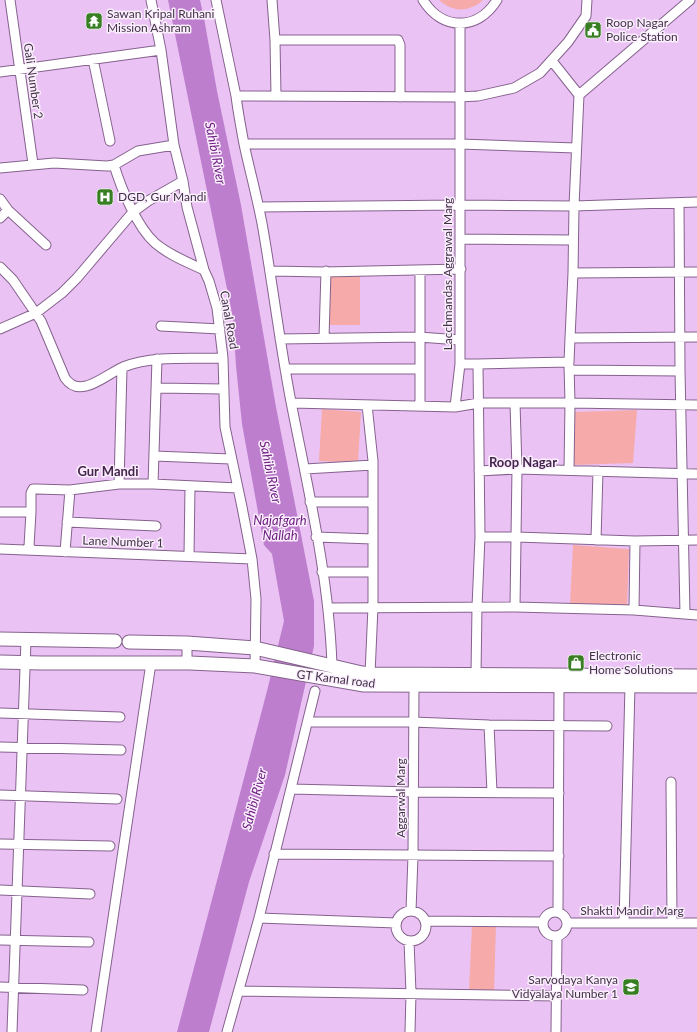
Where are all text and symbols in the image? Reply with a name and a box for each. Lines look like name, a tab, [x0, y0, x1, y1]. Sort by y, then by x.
place label: Sawan Kripal Ruhani Mission Ashram	[107, 6, 215, 35]
temple icon: Sawan Kripal Ruhani Mission Ashram	[84, 11, 104, 31]
place label: Roop Nagar Police Station	[606, 15, 678, 44]
public building icon: Roop Nagar Police Station	[583, 20, 603, 40]
street label: Gali Number 2	[21, 42, 46, 120]
water label: Sahibi River	[202, 120, 230, 186]
hospital icon: DGD, Gur Mandi	[95, 187, 115, 207]
place label: DGD, Gur Mandi	[118, 189, 206, 204]
street label: Lacchmandas Aggrawal Marg	[440, 198, 455, 350]
street label: Canal Road	[217, 289, 242, 350]
water label: Sahibi River	[257, 439, 286, 505]
district label: Roop Nagar	[489, 454, 557, 470]
district label: Gur Mandi	[77, 463, 139, 479]
water label: Najafgarh Nallah	[253, 512, 307, 543]
street label: Lane Number 1	[82, 533, 164, 550]
place label: Electronic Home Solutions	[589, 648, 673, 677]
shop icon: Electronic Home Solutions	[566, 653, 586, 673]
street label: GT Karnal road	[296, 666, 376, 691]
street label: Aggarwal Marg	[393, 758, 408, 838]
water label: Sahibi River	[238, 766, 270, 832]
street label: Shakti Mandir Marg	[580, 903, 684, 918]
place label: Sarvodaya Kanya Vidyalaya Number 1	[512, 972, 618, 1001]
school or university icon: Sarvodaya Kanya Vidyalaya Number 1	[621, 977, 641, 997]

